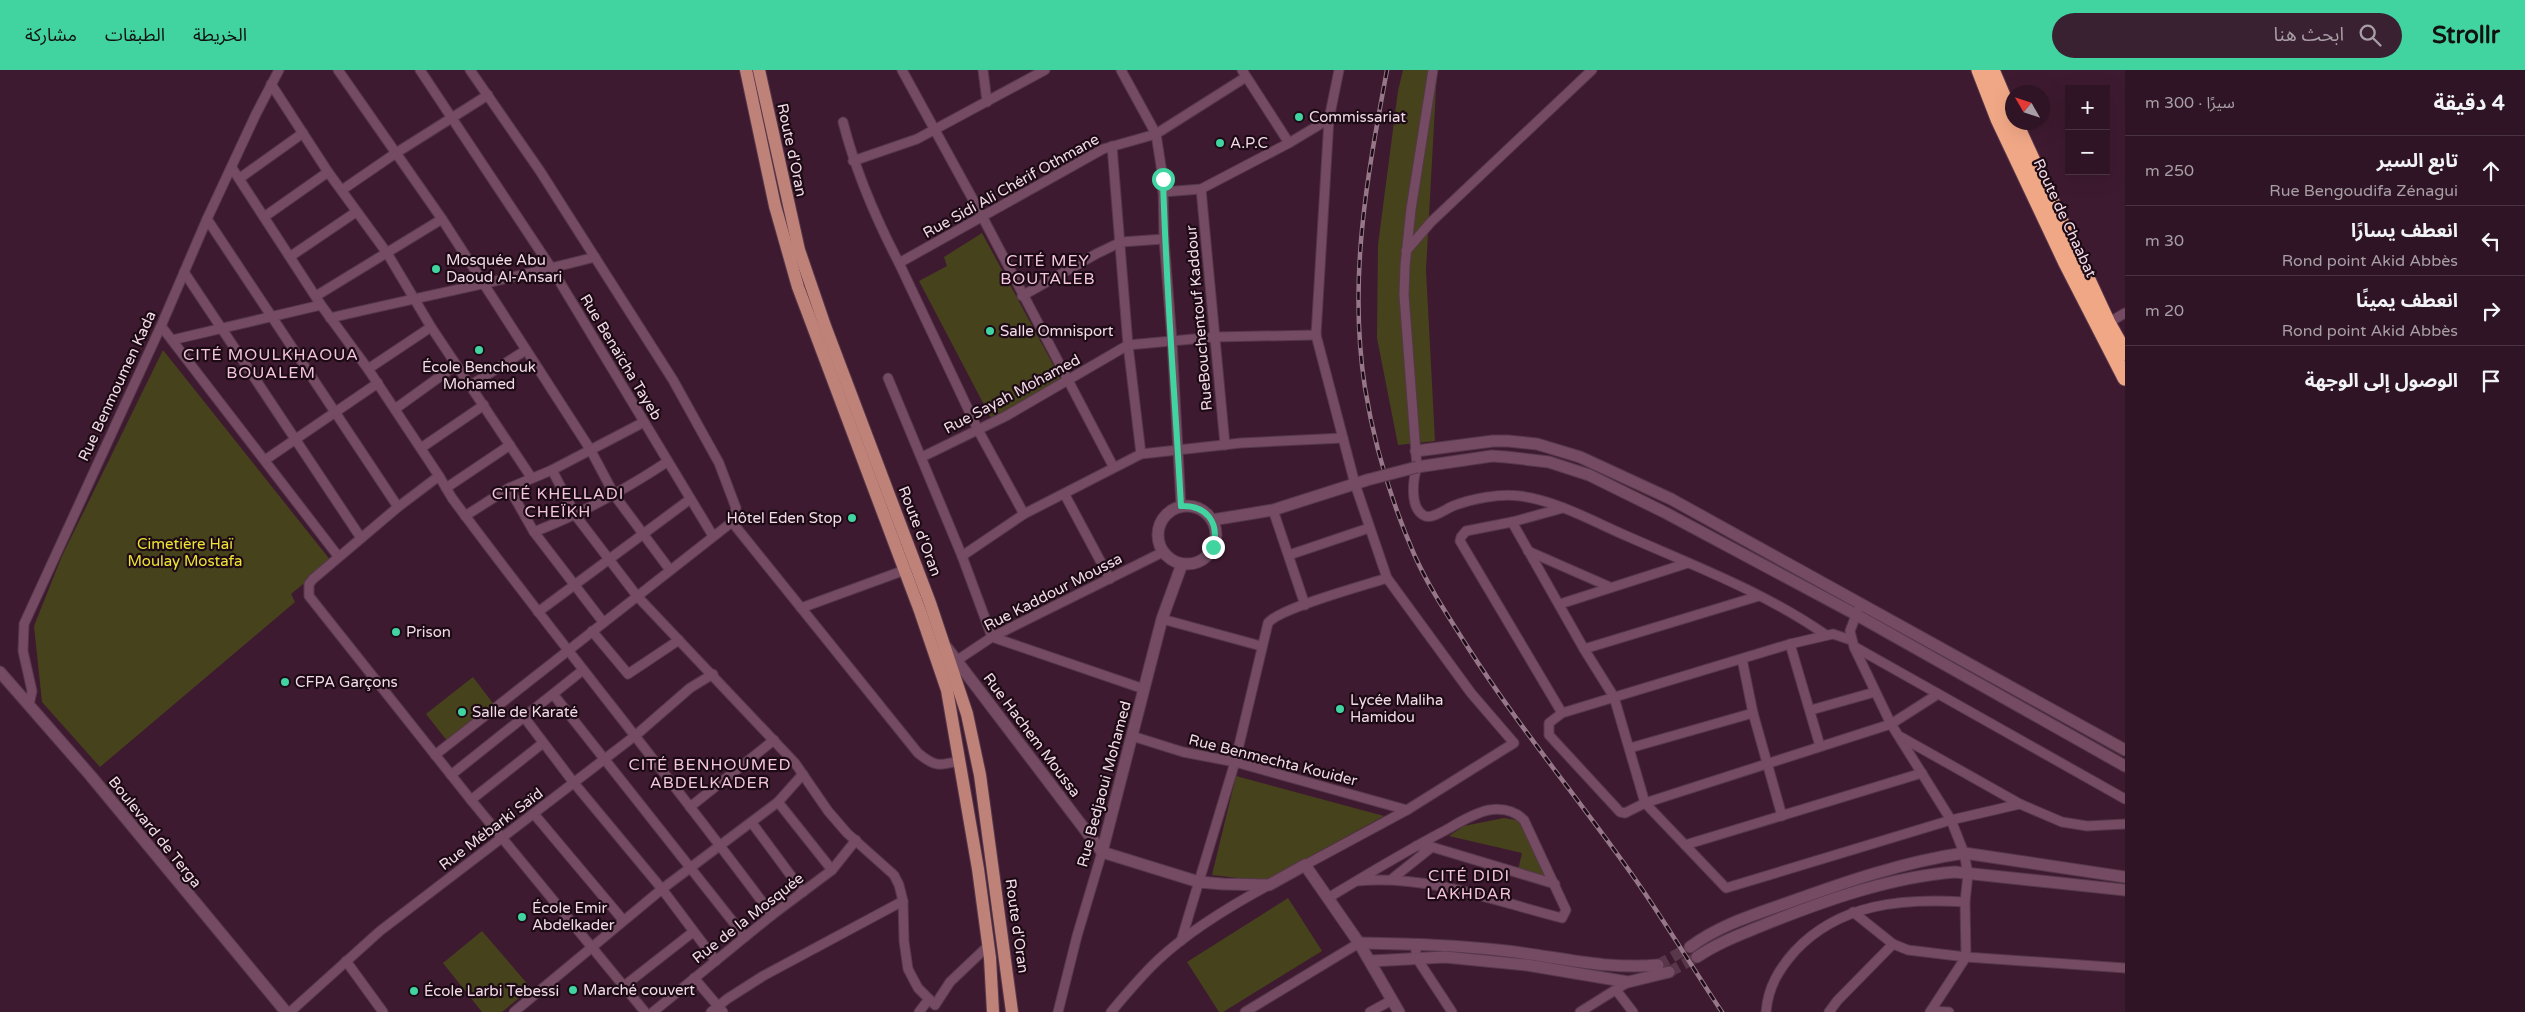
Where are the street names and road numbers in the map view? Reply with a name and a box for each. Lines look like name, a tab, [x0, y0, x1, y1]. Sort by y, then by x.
street label: Route d'Oran	[773, 102, 811, 198]
street label: Rue Sidi Ali Chérif Othmane	[920, 130, 1102, 242]
street label: Route de Chaabat	[2030, 156, 2100, 280]
street label: RueBouchentouf Kaddour	[1182, 224, 1216, 412]
street label: Rue Benaïcha Tayeb	[576, 291, 666, 423]
street label: Rue Benmoumen Kada	[74, 308, 160, 464]
street label: Rue Sayah Mohamed	[941, 350, 1083, 438]
street label: Route d'Oran	[895, 483, 945, 579]
street label: Rue Kaddour Moussa	[981, 549, 1125, 635]
street label: Rue Hachem Moussa	[979, 669, 1085, 801]
street label: Rue Bedjaoui Mohamed	[1073, 699, 1135, 869]
street label: Rue Benmechta Kouider	[1187, 730, 1359, 790]
street label: Boulevard de Terga	[105, 773, 205, 891]
street label: Rue Mébarki Saïd	[436, 784, 546, 874]
street label: Rue de la Mosquée	[689, 869, 807, 967]
street label: Route d'Oran	[1001, 878, 1033, 974]

